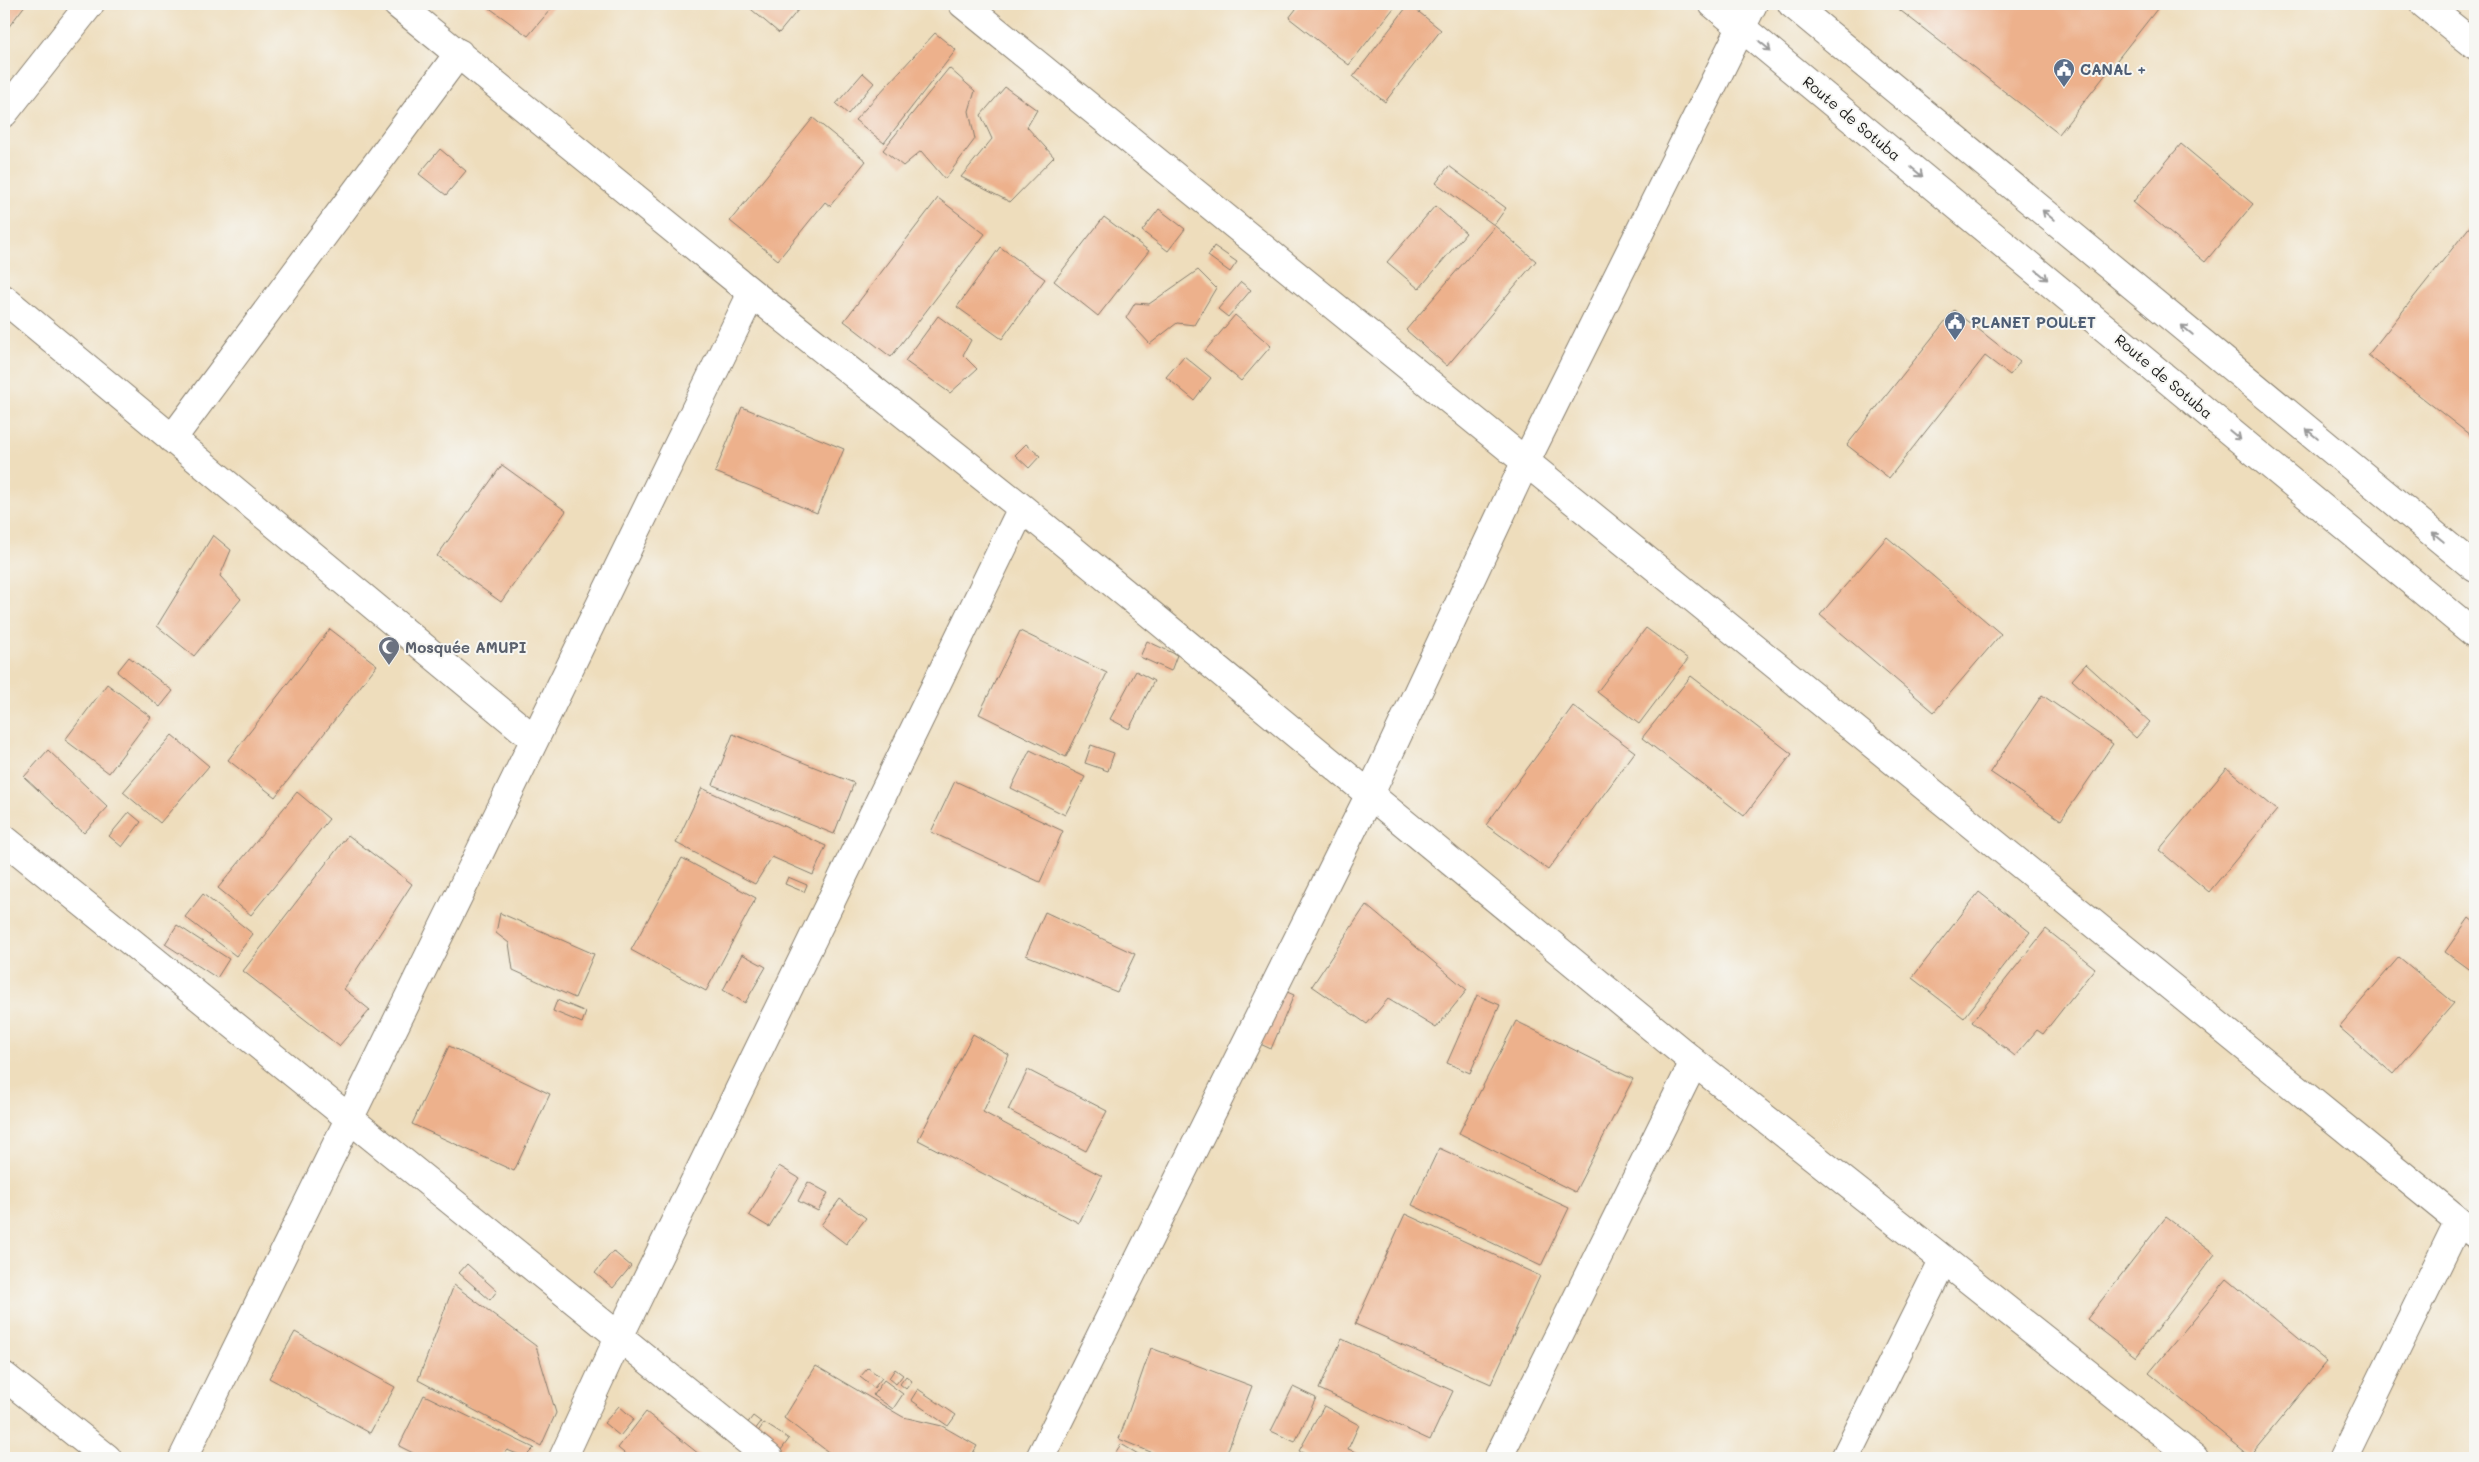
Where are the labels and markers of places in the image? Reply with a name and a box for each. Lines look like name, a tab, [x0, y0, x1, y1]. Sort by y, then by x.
public building icon: CANAL +	[2052, 57, 2076, 88]
place label: CANAL +	[2080, 59, 2146, 79]
public building icon: PLANET POULET	[1943, 310, 1967, 341]
place label: PLANET POULET	[1971, 312, 2096, 332]
mosque icon: Mosquée AMUPI	[377, 635, 401, 666]
place label: Mosquée AMUPI	[405, 637, 527, 657]

